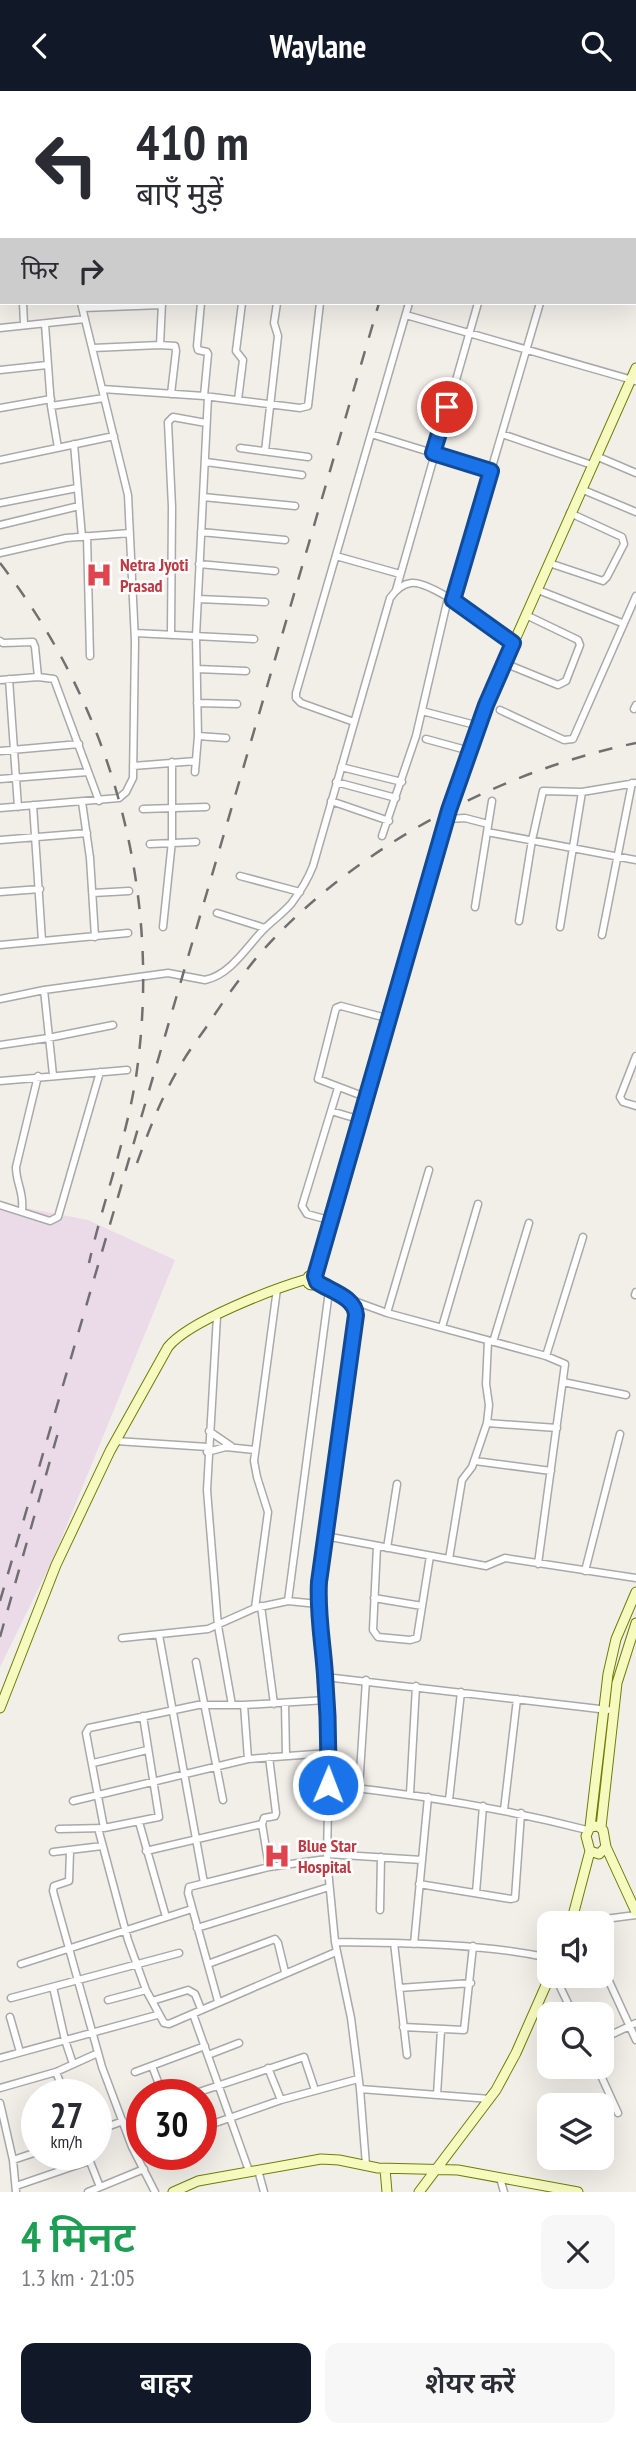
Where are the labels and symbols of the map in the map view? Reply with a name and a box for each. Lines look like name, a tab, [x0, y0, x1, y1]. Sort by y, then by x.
pin	[417, 377, 477, 437]
place label: Netra Jyoti Prasad	[120, 553, 189, 597]
hospital icon: Netra Jyoti Prasad	[84, 560, 114, 590]
position arrow	[291, 1748, 365, 1822]
place label: Blue Star Hospital	[298, 1834, 357, 1878]
hospital icon: Blue Star Hospital	[262, 1841, 292, 1871]
speed limit sign: 30	[126, 2079, 217, 2170]

